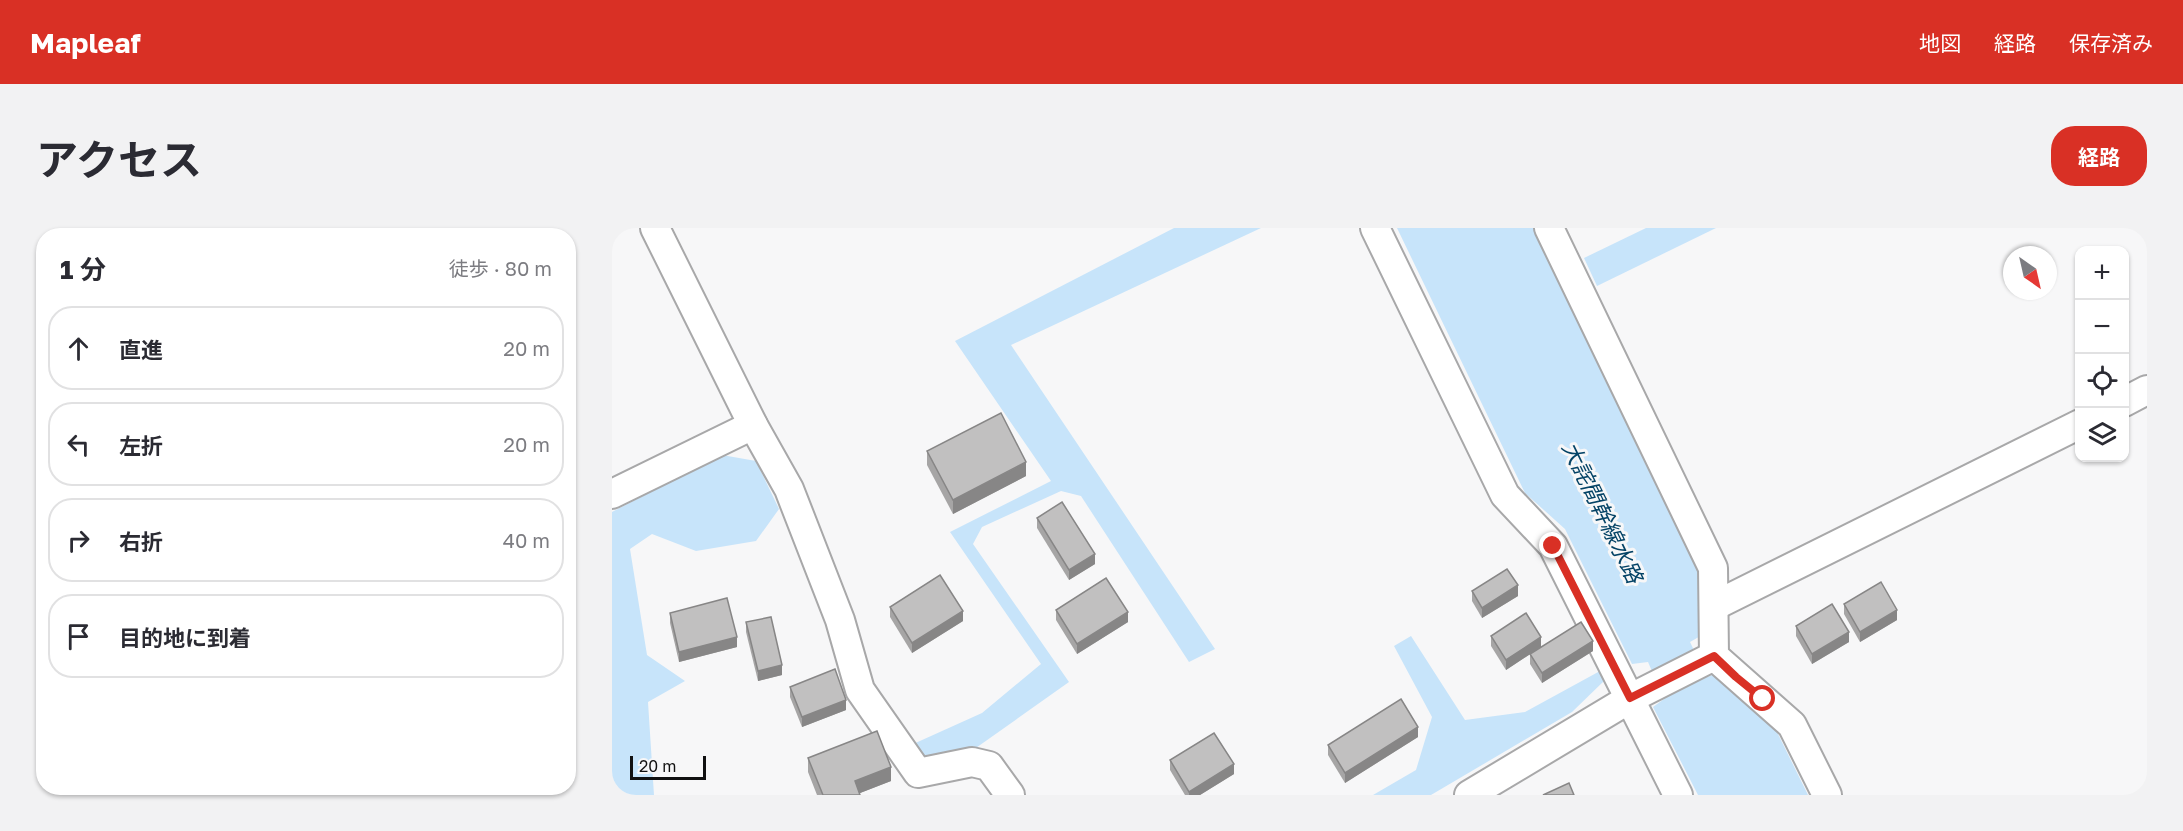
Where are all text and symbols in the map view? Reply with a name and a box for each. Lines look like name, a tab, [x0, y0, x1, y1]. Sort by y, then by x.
text: Mapleaf	[30, 26, 141, 59]
text: 地図	[1919, 30, 1961, 56]
text: 経路	[1994, 30, 2036, 56]
text: 保存済み	[2069, 30, 2153, 56]
button: 経路	[2051, 126, 2147, 186]
text: アクセス	[36, 134, 202, 184]
north arrow	[2003, 246, 2057, 300]
map controls	[2075, 246, 2129, 462]
button: +	[2075, 246, 2129, 300]
text: 1 分	[60, 254, 106, 285]
text: 徒歩 · 80 m	[449, 256, 552, 280]
button: −	[2075, 300, 2129, 354]
icon: ahead	[62, 332, 95, 365]
text: 直進	[119, 336, 163, 363]
text: 20 m	[503, 336, 550, 360]
button: locate	[2075, 354, 2129, 408]
button: layers	[2075, 408, 2129, 462]
icon: left	[62, 428, 95, 461]
text: 左折	[119, 432, 163, 459]
text: 20 m	[503, 432, 550, 456]
water label: 大詫間幹線水路	[1557, 437, 1650, 589]
icon: right	[62, 524, 95, 557]
text: 右折	[119, 528, 163, 555]
text: 40 m	[503, 528, 550, 552]
route end	[1539, 532, 1565, 558]
icon: arrive	[62, 620, 95, 653]
text: 目的地に到着	[119, 624, 251, 651]
route start	[1749, 685, 1775, 711]
scale bar	[630, 753, 706, 780]
text: 20 m	[639, 756, 676, 776]

